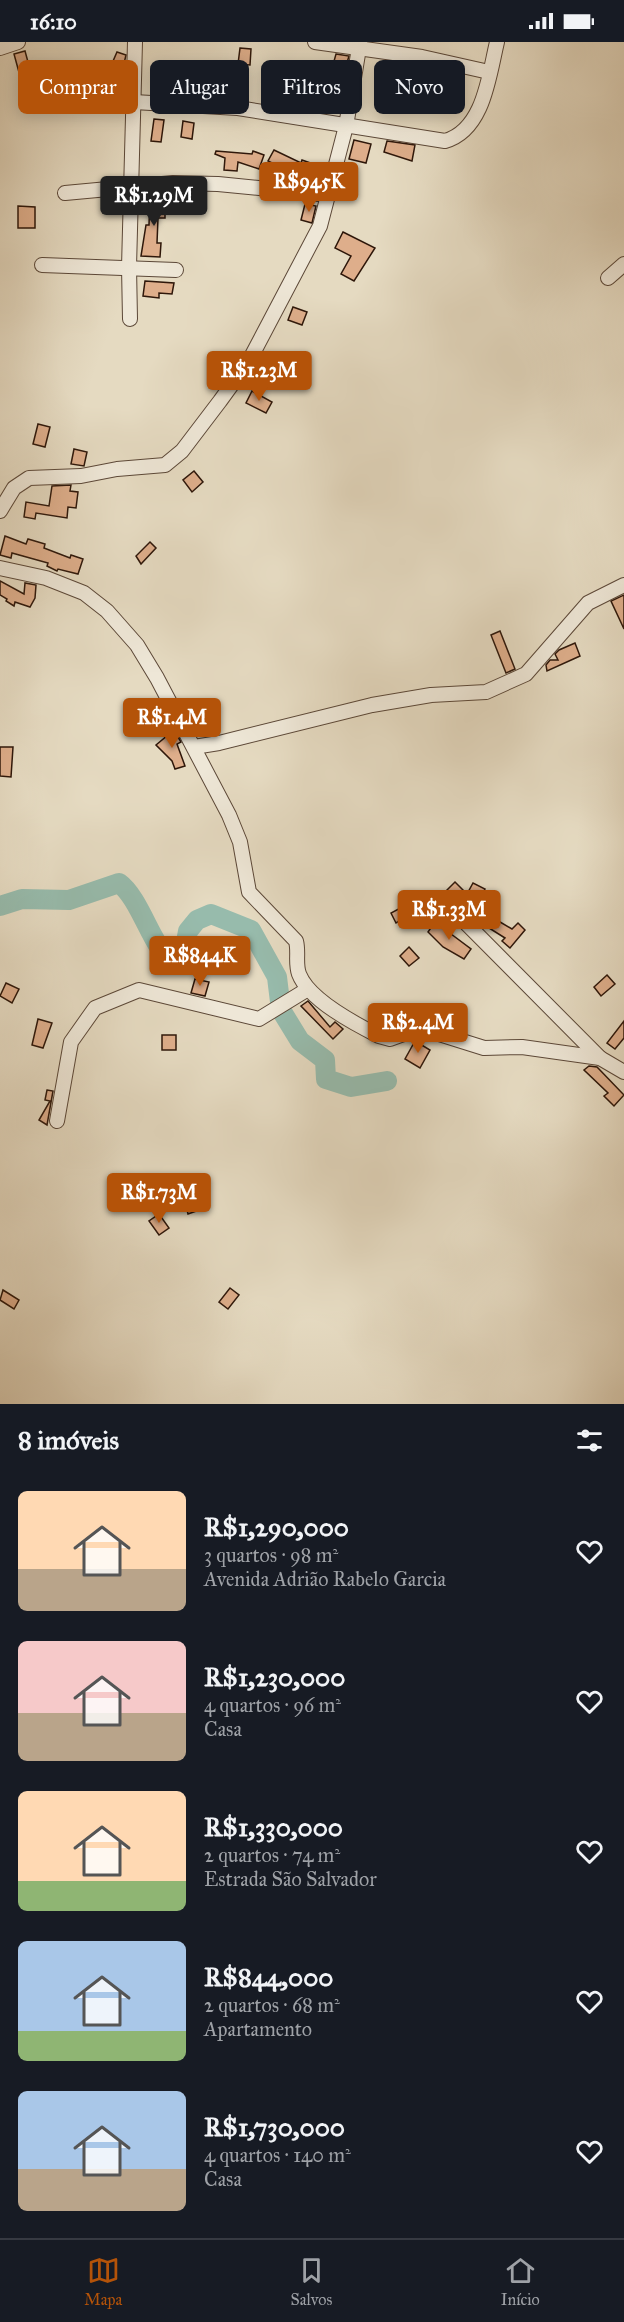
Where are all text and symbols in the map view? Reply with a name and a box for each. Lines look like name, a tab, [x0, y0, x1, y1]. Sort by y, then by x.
text: 16:10	[30, 8, 77, 35]
chip: Comprar	[18, 60, 138, 114]
chip: Alugar	[150, 60, 249, 114]
chip: Filtros	[261, 60, 362, 114]
chip: Novo	[374, 60, 465, 114]
pin: R$945K	[260, 162, 358, 213]
text: R$945K	[273, 169, 345, 193]
pin: R$1.29M	[99, 176, 209, 227]
text: R$1.29M	[114, 183, 194, 207]
pin: R$1.23M	[204, 351, 314, 402]
text: R$1.23M	[221, 358, 297, 382]
pin: R$1.4M	[123, 698, 221, 749]
text: R$1.4M	[137, 705, 207, 729]
pin: R$1.33M	[394, 890, 504, 941]
text: R$1.33M	[412, 897, 486, 921]
pin: R$844K	[151, 936, 249, 987]
text: R$844K	[163, 943, 237, 967]
pin: R$2.4M	[369, 1003, 467, 1054]
text: R$2.4M	[382, 1010, 454, 1034]
pin: R$1.73M	[104, 1173, 214, 1224]
text: R$1.73M	[121, 1180, 197, 1204]
text: 8 imóveis	[18, 1424, 119, 1456]
icon: filters	[573, 1424, 606, 1457]
text: R$1,290,000	[204, 1511, 349, 1543]
icon: home	[66, 1515, 138, 1587]
icon: heart	[573, 1535, 606, 1568]
text: 3 quartos · 98 m²	[204, 1543, 338, 1567]
text: Avenida Adrião Rabelo Garcia	[204, 1567, 446, 1591]
text: R$1,230,000	[204, 1661, 345, 1693]
icon: home	[66, 1665, 138, 1737]
icon: heart	[573, 1685, 606, 1718]
text: 4 quartos · 96 m²	[204, 1693, 341, 1717]
text: Casa	[204, 1717, 242, 1741]
text: R$1,330,000	[204, 1811, 343, 1843]
icon: home	[66, 1815, 138, 1887]
icon: heart	[573, 1835, 606, 1868]
text: 2 quartos · 74 m²	[204, 1843, 340, 1867]
text: Estrada São Salvador	[204, 1867, 377, 1891]
text: R$844,000	[204, 1961, 333, 1993]
icon: home	[66, 1965, 138, 2037]
icon: heart	[573, 1985, 606, 2018]
text: 2 quartos · 68 m²	[204, 1993, 340, 2017]
text: Apartamento	[204, 2017, 312, 2041]
text: R$1,730,000	[204, 2111, 345, 2143]
icon: home	[66, 2115, 138, 2187]
icon: heart	[573, 2135, 606, 2168]
text: 4 quartos · 140 m²	[204, 2143, 351, 2167]
text: Casa	[204, 2167, 242, 2191]
tab: Mapa	[84, 2254, 122, 2309]
tab: Salvos	[291, 2254, 332, 2309]
tab: Início	[501, 2254, 540, 2309]

